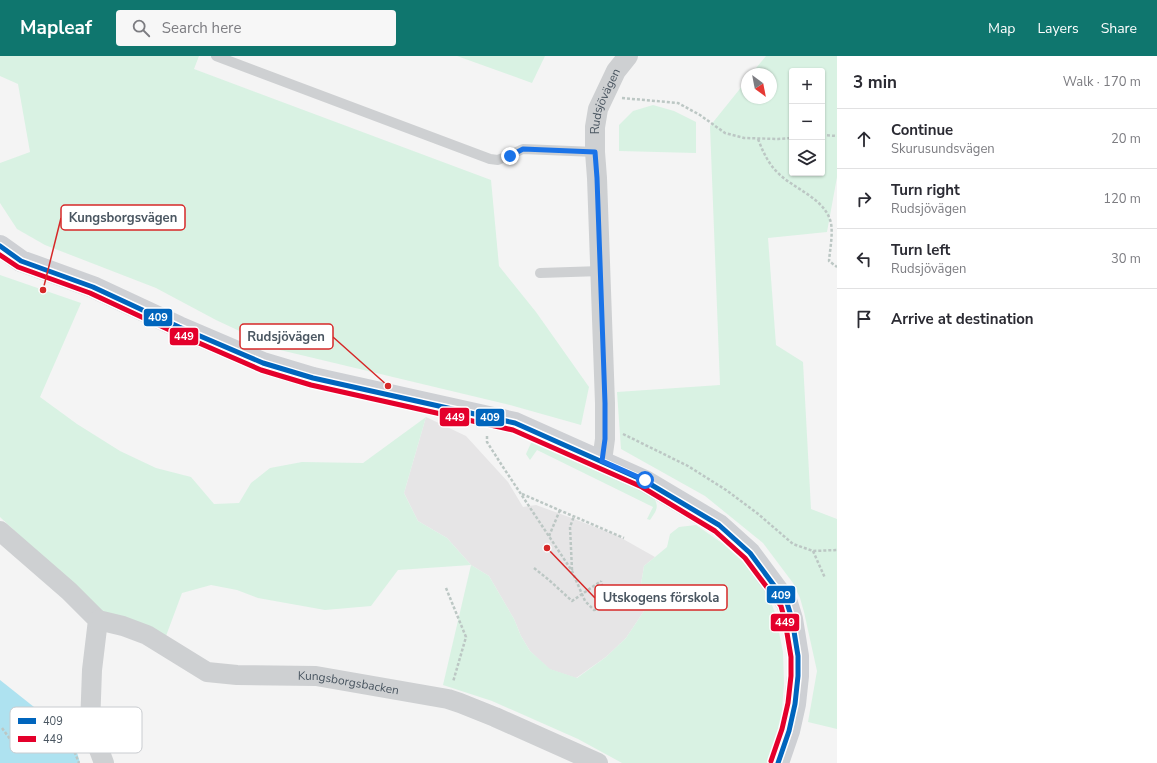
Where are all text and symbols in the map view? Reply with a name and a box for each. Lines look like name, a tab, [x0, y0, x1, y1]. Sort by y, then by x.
search box	[116, 10, 396, 46]
text: Mapleaf	[20, 15, 92, 41]
icon: search	[130, 17, 152, 39]
text: Search here	[162, 18, 241, 38]
text: Map	[988, 19, 1015, 38]
text: Layers	[1037, 19, 1079, 38]
text: Share	[1101, 19, 1137, 38]
street label: Rudsjövägen	[587, 66, 624, 134]
north arrow	[741, 68, 777, 104]
map controls	[789, 68, 825, 176]
button: +	[789, 68, 825, 104]
text: 3 min	[853, 71, 897, 94]
text: Walk · 170 m	[1063, 73, 1141, 91]
button: −	[789, 104, 825, 140]
text: Continue	[891, 120, 953, 140]
icon: ahead	[853, 128, 875, 150]
text: 20 m	[1111, 130, 1141, 148]
button: layers	[789, 140, 825, 176]
text: Skurusundsvägen	[891, 140, 995, 158]
route end	[501, 147, 519, 165]
text: Turn right	[891, 180, 960, 200]
icon: right	[853, 188, 875, 210]
text: 120 m	[1103, 190, 1141, 208]
text: Rudsjövägen	[891, 200, 966, 218]
callout: Kungsborgsvägen	[61, 205, 185, 230]
text: Kungsborgsvägen	[69, 209, 177, 227]
text: Turn left	[891, 240, 950, 260]
icon: left	[853, 248, 875, 270]
text: 30 m	[1111, 250, 1141, 268]
text: Rudsjövägen	[891, 260, 966, 278]
line badge: 409	[143, 308, 173, 327]
icon: arrive	[853, 308, 875, 330]
text: Arrive at destination	[891, 309, 1034, 329]
text: 409	[148, 310, 168, 325]
callout: Rudsjövägen	[240, 324, 333, 349]
line badge: 449	[169, 327, 199, 346]
text: Rudsjövägen	[247, 328, 325, 346]
text: 449	[174, 329, 194, 344]
line badge: 449	[439, 407, 470, 427]
line badge: 409	[475, 408, 505, 427]
text: 449	[445, 410, 465, 425]
text: 409	[480, 410, 500, 425]
route start	[636, 471, 654, 489]
callout: Utskogens förskola	[595, 585, 727, 610]
line badge: 409	[766, 585, 796, 604]
text: 409	[771, 588, 791, 603]
text: Utskogens förskola	[603, 589, 719, 607]
line badge: 449	[770, 613, 800, 632]
text: 449	[775, 615, 795, 630]
street label: Kungsborgsbacken	[298, 668, 400, 698]
legend	[10, 707, 142, 753]
text: 409	[43, 714, 63, 729]
text: 449	[43, 732, 63, 747]

